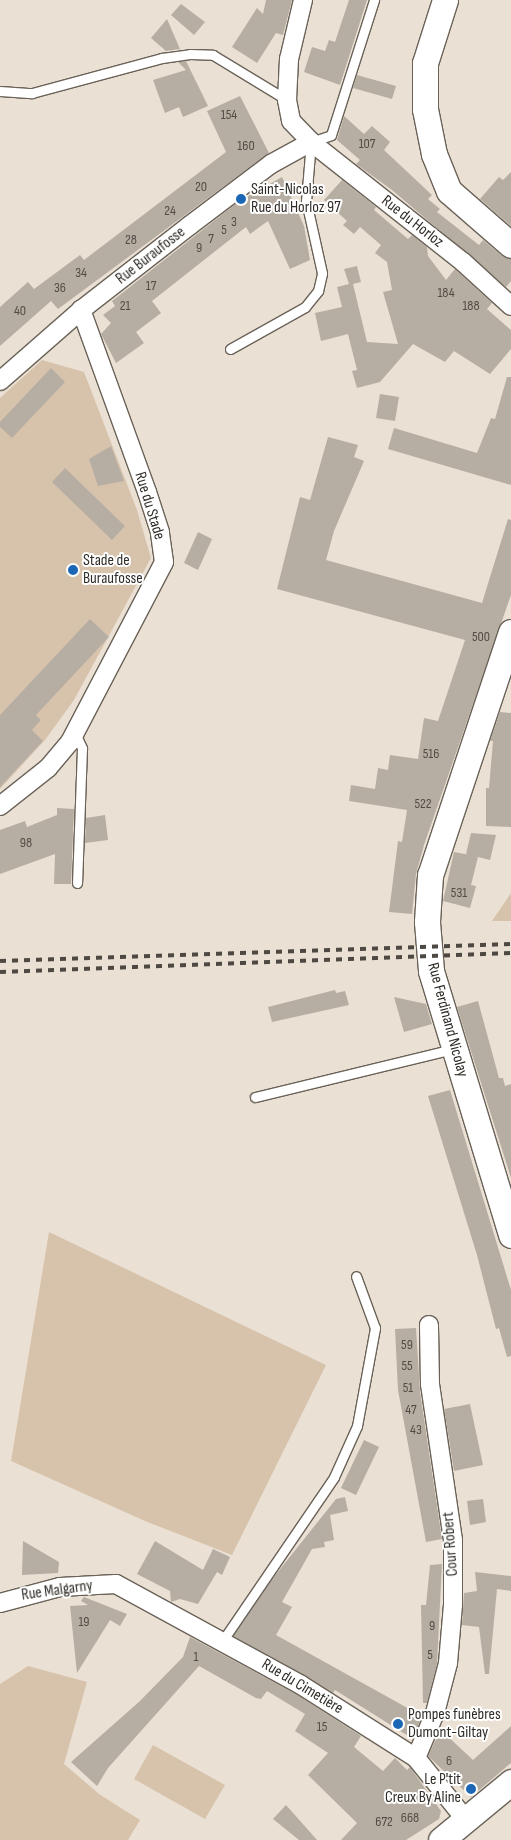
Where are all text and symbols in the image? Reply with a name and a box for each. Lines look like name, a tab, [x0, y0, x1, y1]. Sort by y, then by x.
house number: 154	[221, 107, 237, 123]
house number: 107	[359, 136, 375, 152]
house number: 160	[237, 138, 255, 154]
house number: 20	[195, 179, 207, 195]
place label: Saint-Nicolas Rue du Horloz 97	[251, 180, 341, 218]
street label: Rue du Horloz	[377, 192, 447, 252]
marker: Saint-Nicolas Rue du Horloz 97	[235, 193, 247, 205]
house number: 24	[164, 203, 176, 219]
house number: 3	[231, 214, 237, 230]
house number: 5	[221, 222, 227, 238]
street label: Rue Buraufosse	[113, 223, 189, 289]
house number: 7	[208, 231, 214, 247]
house number: 28	[125, 232, 137, 248]
house number: 9	[196, 240, 202, 256]
house number: 34	[75, 265, 87, 281]
house number: 17	[146, 278, 156, 294]
house number: 36	[54, 280, 66, 296]
house number: 184	[437, 285, 455, 301]
house number: 21	[120, 298, 130, 314]
house number: 188	[462, 298, 480, 314]
house number: 40	[14, 303, 26, 319]
street label: Rue du Stade	[130, 470, 168, 542]
place label: Stade de Buraufosse	[83, 551, 143, 589]
marker: Stade de Buraufosse	[67, 564, 79, 576]
house number: 500	[472, 629, 490, 645]
house number: 516	[423, 746, 439, 762]
house number: 522	[414, 796, 432, 812]
house number: 98	[20, 835, 32, 851]
house number: 531	[451, 885, 467, 901]
street label: Rue Ferdinand Nicolay	[422, 961, 472, 1079]
house number: 59	[401, 1337, 413, 1353]
house number: 55	[401, 1358, 413, 1374]
house number: 51	[403, 1380, 413, 1396]
house number: 47	[405, 1402, 417, 1418]
house number: 43	[410, 1422, 422, 1438]
street label: Cour Robert	[439, 1511, 463, 1577]
street label: Rue Malgarny	[20, 1577, 94, 1605]
house number: 19	[78, 1614, 90, 1630]
house number: 9	[429, 1618, 435, 1634]
house number: 5	[427, 1647, 433, 1663]
house number: 1	[194, 1649, 198, 1665]
street label: Rue du Cimetière	[258, 1655, 346, 1719]
place label: Pompes funèbres Dumont-Giltay	[408, 1705, 501, 1743]
marker: Pompes funèbres Dumont-Giltay	[392, 1718, 404, 1730]
house number: 15	[317, 1719, 327, 1735]
house number: 6	[446, 1753, 452, 1769]
place label: Le P'tit Creux By Aline	[385, 1770, 461, 1808]
marker: Le P'tit Creux By Aline	[465, 1783, 477, 1795]
house number: 668	[401, 1810, 419, 1826]
house number: 672	[375, 1814, 393, 1830]

